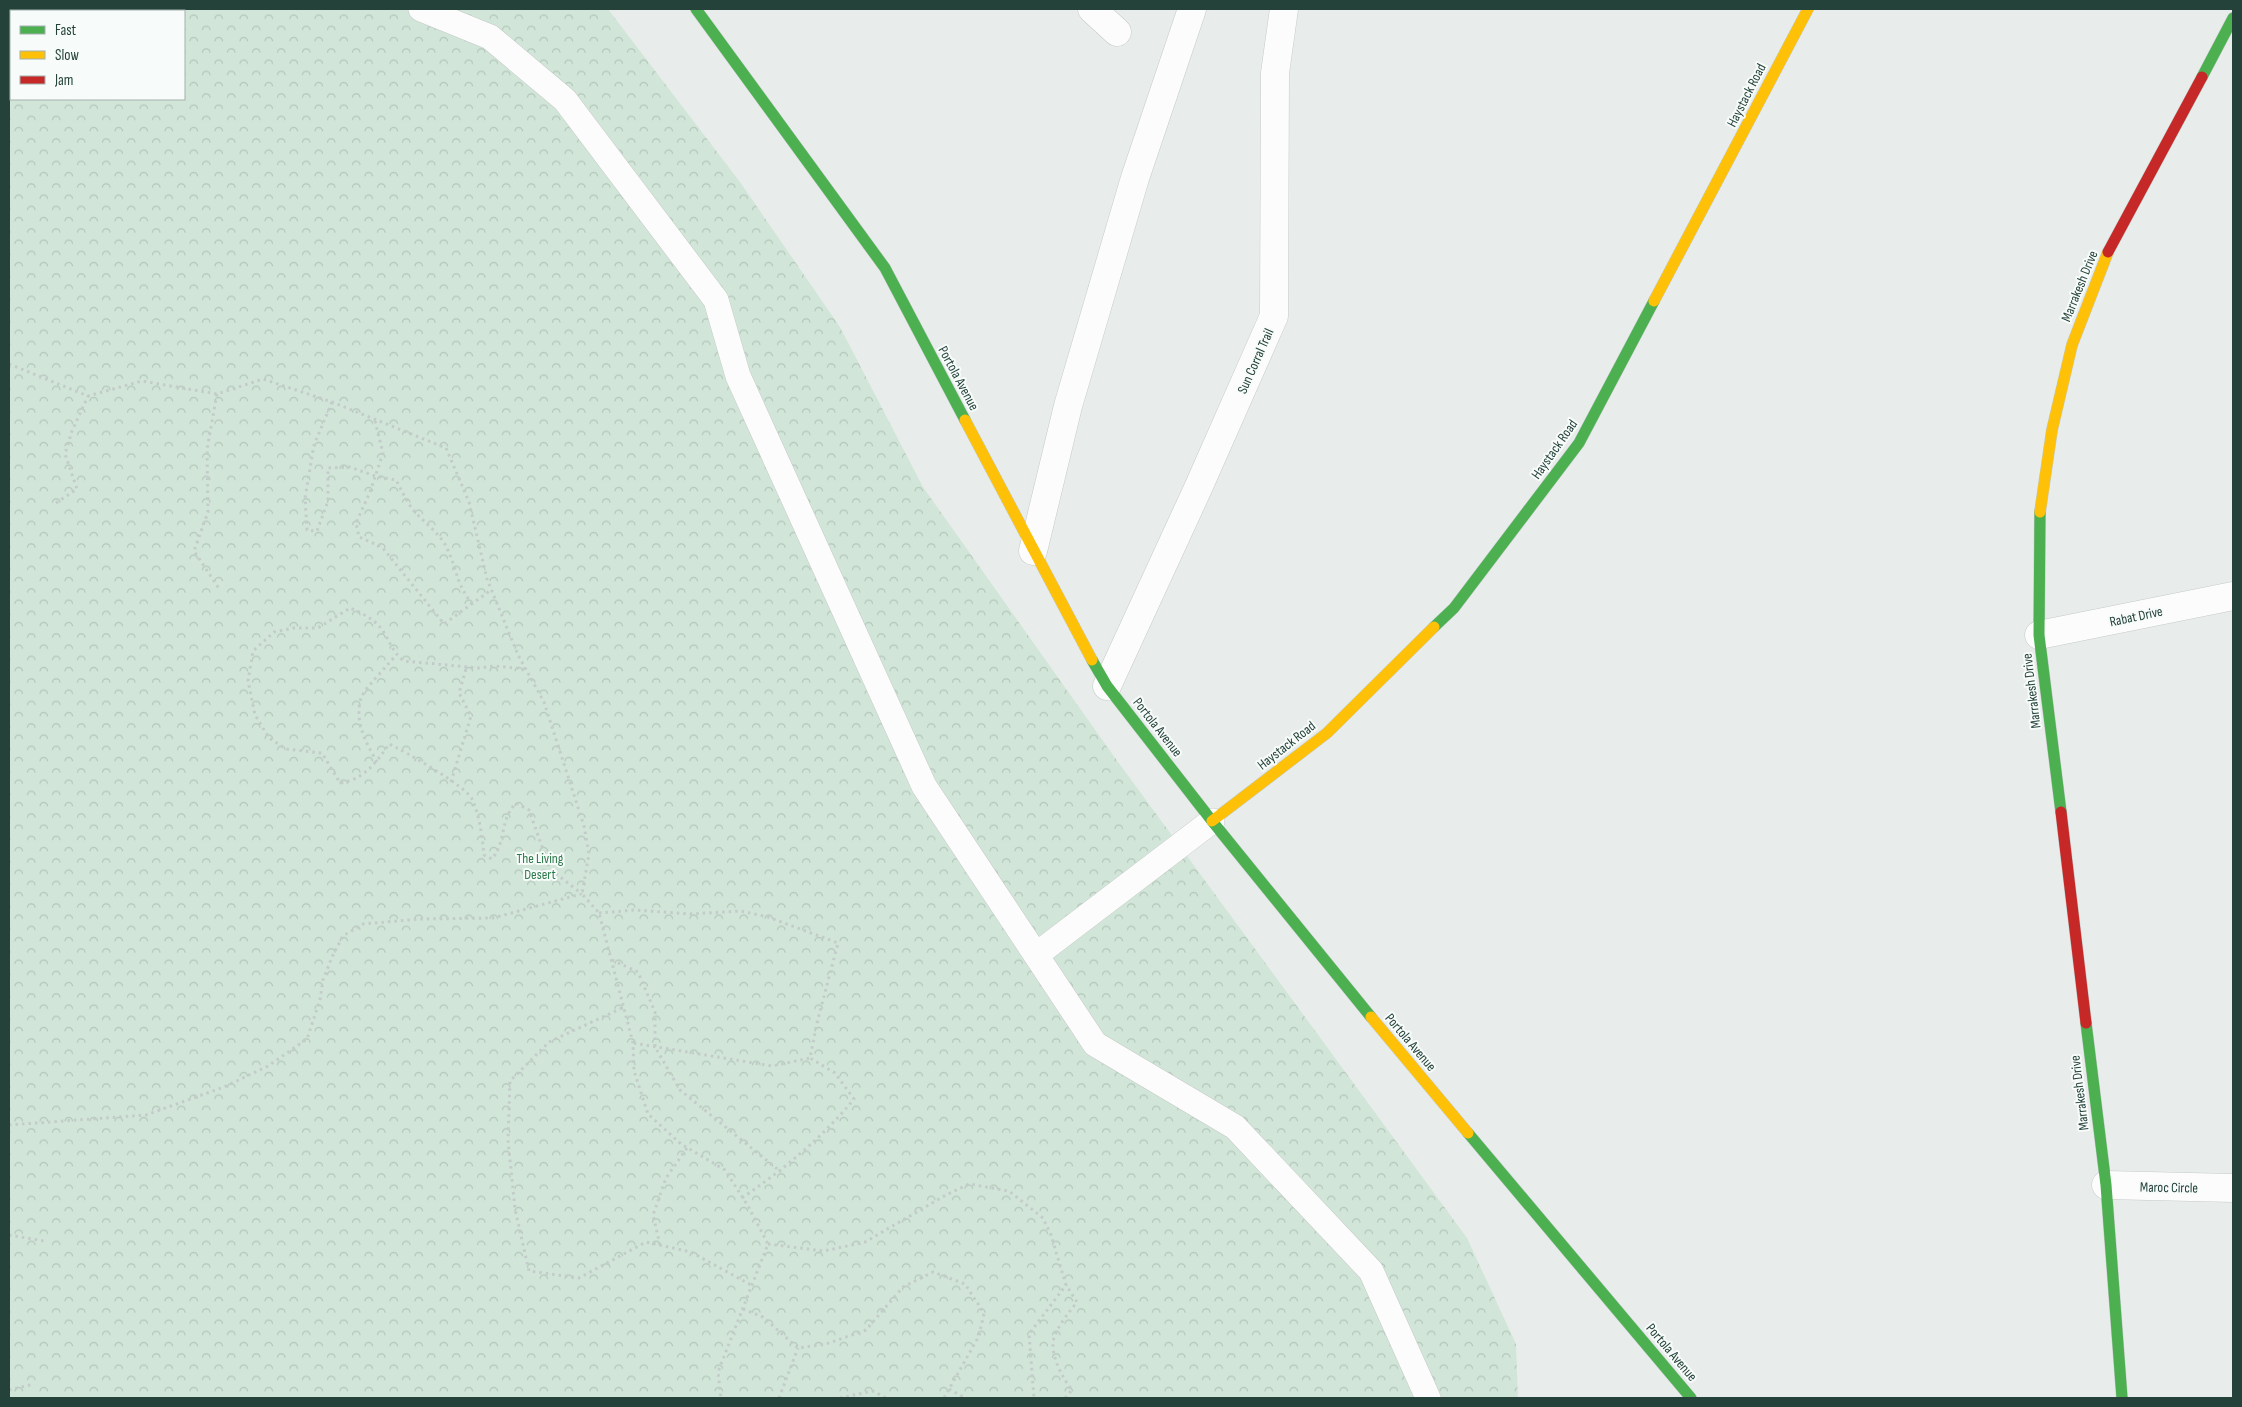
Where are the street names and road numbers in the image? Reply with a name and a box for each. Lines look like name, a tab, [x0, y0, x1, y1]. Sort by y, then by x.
street label: Haystack Road	[1723, 61, 1770, 130]
street label: Marrakesh Drive	[2057, 248, 2101, 324]
street label: Sun Corral Trail	[1234, 326, 1277, 396]
street label: Portola Avenue	[935, 343, 983, 413]
street label: Haystack Road	[1528, 416, 1581, 482]
street label: Rabat Drive	[2108, 603, 2164, 630]
street label: Marrakesh Drive	[2018, 653, 2045, 729]
street label: Portola Avenue	[1129, 694, 1186, 760]
street label: Haystack Road	[1254, 717, 1319, 773]
street label: Portola Avenue	[1382, 1010, 1440, 1075]
street label: Marrakesh Drive	[2066, 1055, 2093, 1131]
street label: Maroc Circle	[2140, 1178, 2198, 1197]
street label: Portola Avenue	[1643, 1320, 1701, 1385]

